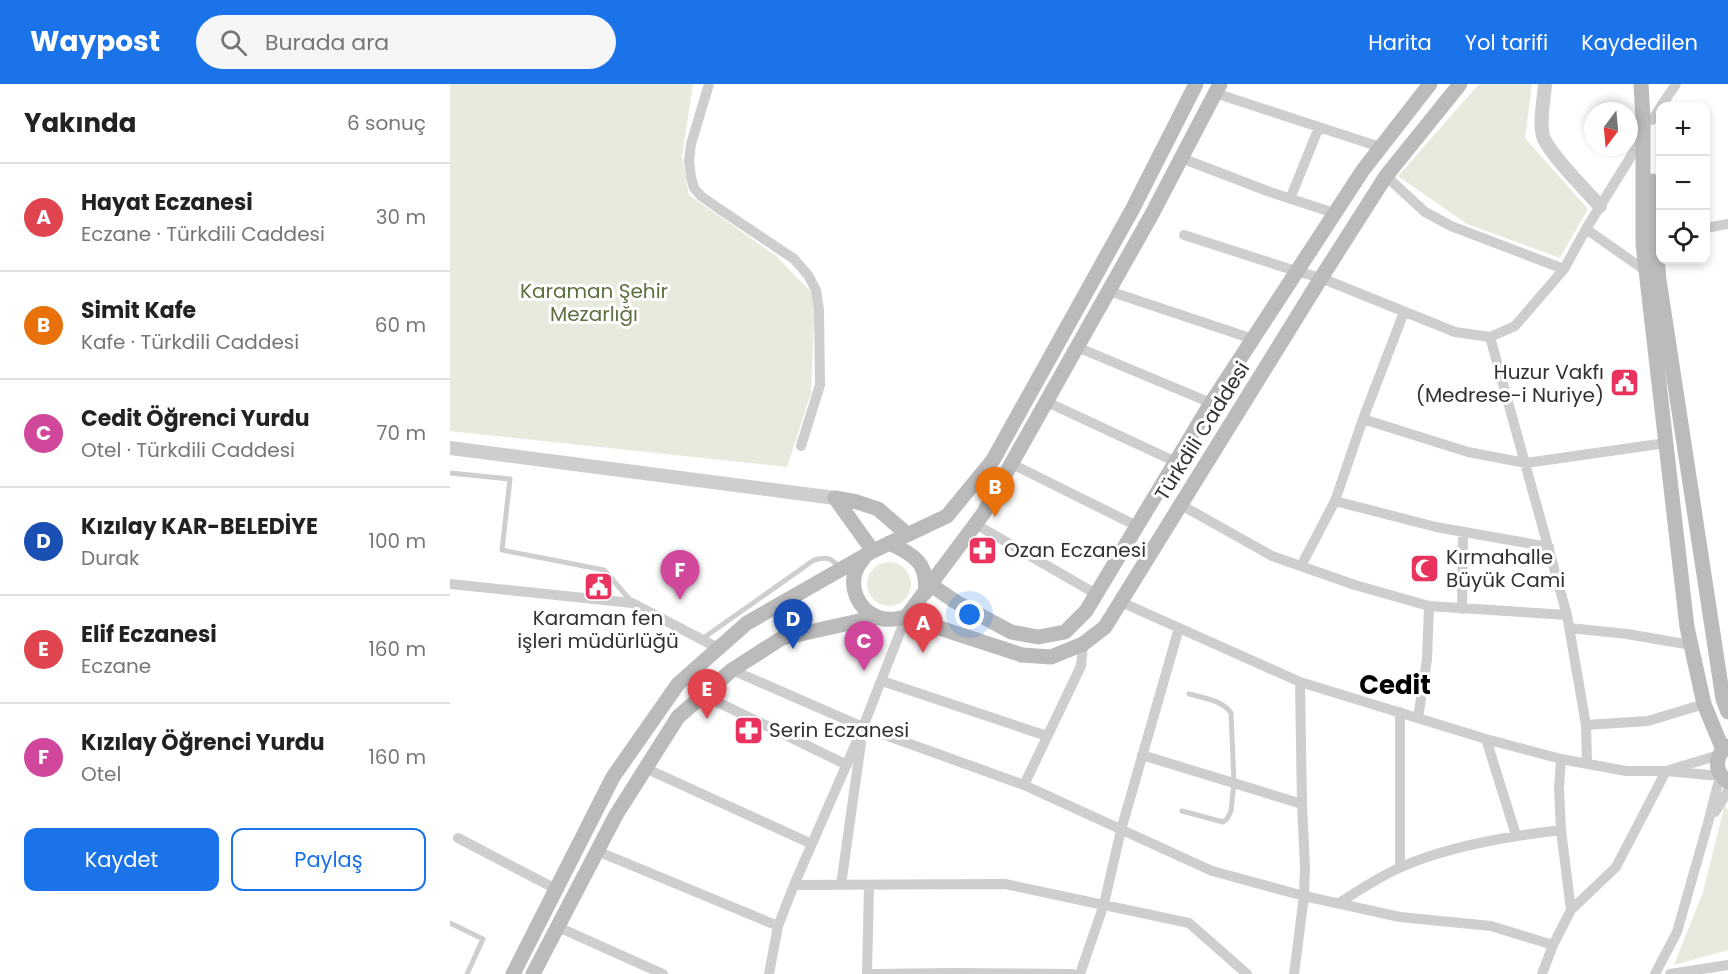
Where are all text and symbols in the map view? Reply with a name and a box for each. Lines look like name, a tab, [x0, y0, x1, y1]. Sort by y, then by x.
search box	[196, 15, 616, 69]
text: Waypost	[30, 22, 160, 61]
icon: search	[217, 26, 250, 59]
text: Burada ara	[265, 27, 389, 58]
text: Harita	[1368, 28, 1432, 57]
text: Yol tarifi	[1465, 28, 1548, 57]
text: Kaydedilen	[1581, 28, 1698, 57]
north arrow	[1584, 102, 1638, 156]
map controls	[1656, 102, 1710, 264]
button: +	[1656, 102, 1710, 156]
text: Yakında	[24, 105, 136, 141]
text: 6 sonuç	[347, 109, 426, 137]
button: −	[1656, 156, 1710, 210]
text: Hayat Eczanesi	[81, 187, 253, 218]
text: A	[36, 203, 51, 231]
text: 30 m	[376, 203, 426, 231]
button: locate	[1656, 210, 1710, 264]
text: Eczane · Türkdili Caddesi	[81, 220, 325, 248]
park label: Karaman Şehir Mezarlığı	[520, 277, 668, 328]
text: Simit Kafe	[81, 295, 196, 326]
text: B	[37, 311, 50, 339]
text: 60 m	[375, 311, 426, 339]
text: Kafe · Türkdili Caddesi	[81, 328, 299, 356]
street label: Türkdili Caddesi	[1148, 356, 1256, 506]
place label: Huzur Vakfı (Medrese-i Nuriye)	[1416, 358, 1604, 409]
public building icon: Huzur Vakfı (Medrese-i Nuriye)	[1609, 367, 1641, 399]
text: Cedit Öğrenci Yurdu	[81, 403, 310, 434]
text: C	[36, 419, 51, 447]
text: 70 m	[377, 419, 426, 447]
text: Otel · Türkdili Caddesi	[81, 436, 295, 464]
pin: B	[976, 468, 1014, 517]
text: Kızılay KAR-BELEDİYE	[81, 511, 318, 542]
text: D	[36, 527, 51, 555]
text: 100 m	[369, 527, 426, 555]
pharmacy icon: Ozan Eczanesi	[967, 534, 999, 566]
place label: Ozan Eczanesi	[1004, 536, 1146, 564]
place label: Kırmahalle Büyük Cami	[1446, 543, 1565, 594]
text: Durak	[81, 544, 139, 572]
pin: F	[660, 550, 700, 600]
mosque icon: Kırmahalle Büyük Cami	[1409, 553, 1441, 585]
public building icon: Karaman fen işleri müdürlüğü	[582, 571, 614, 603]
pin: D	[774, 600, 812, 649]
your location	[955, 600, 984, 629]
place label: Karaman fen işleri müdürlüğü	[517, 604, 679, 655]
pin: A	[904, 604, 942, 653]
text: Elif Eczanesi	[81, 619, 217, 650]
pin: C	[844, 622, 884, 671]
text: E	[38, 635, 49, 663]
text: 160 m	[368, 635, 426, 663]
text: Eczane	[81, 652, 151, 680]
district label: Cedit	[1359, 667, 1431, 703]
pin: E	[688, 670, 726, 719]
pharmacy icon: Serin Eczanesi	[732, 714, 764, 746]
place label: Serin Eczanesi	[769, 716, 909, 744]
text: Kızılay Öğrenci Yurdu	[81, 727, 325, 758]
text: F	[38, 743, 49, 771]
text: 160 m	[368, 743, 426, 771]
text: Otel	[81, 760, 121, 788]
button: Kaydet	[24, 828, 219, 891]
button: Paylaş	[231, 828, 426, 891]

